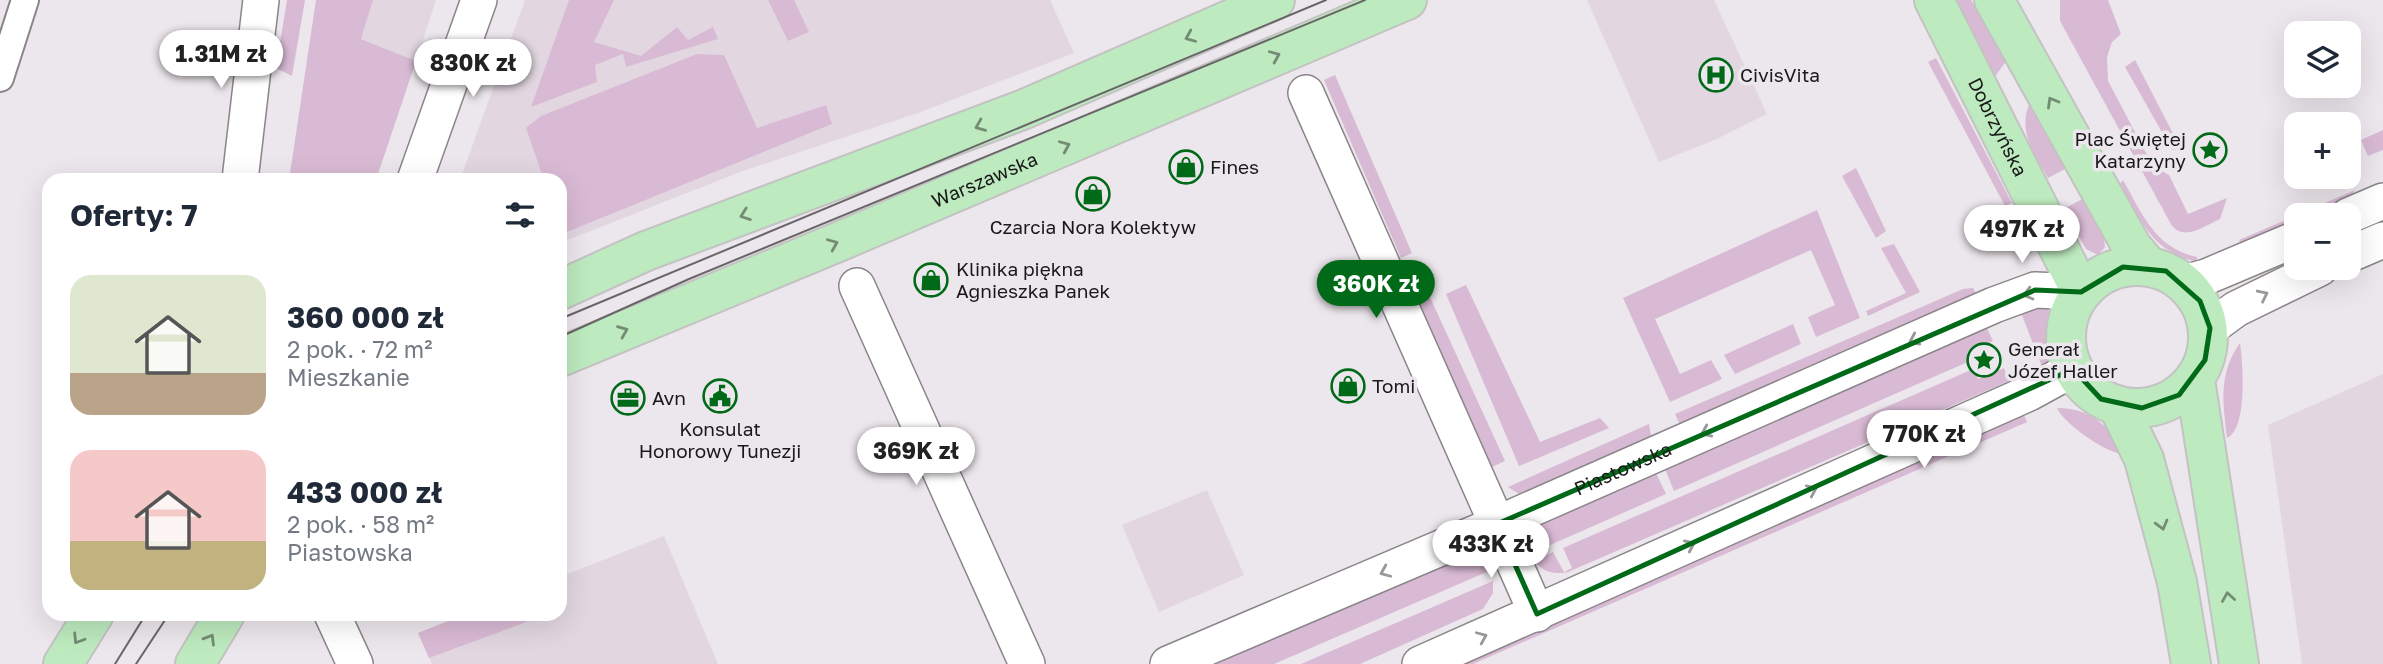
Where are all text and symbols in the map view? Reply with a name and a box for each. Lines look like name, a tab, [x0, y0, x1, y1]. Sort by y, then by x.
map controls	[2284, 21, 2361, 280]
button: layers	[2284, 21, 2361, 98]
one-way arrow	[1185, 29, 1197, 43]
pin: 1.31M zł	[149, 31, 293, 90]
text: 1.31M zł	[175, 39, 267, 67]
pin: 830K zł	[408, 40, 538, 99]
text: 830K zł	[430, 48, 516, 76]
one-way arrow	[1268, 51, 1280, 65]
hospital icon: CivisVita	[1697, 56, 1735, 94]
place label: CivisVita	[1740, 63, 1820, 86]
street label: Dobrzyńska	[1964, 73, 2033, 180]
one-way arrow	[2047, 97, 2060, 110]
button: +	[2284, 112, 2361, 189]
one-way arrow	[975, 117, 987, 131]
place label: Plac Świętej Katarzyny	[2074, 127, 2186, 172]
place icon: Plac Świętej Katarzyny	[2191, 131, 2229, 169]
one-way arrow	[1059, 140, 1071, 154]
street label: Warszawska	[928, 147, 1041, 212]
shop icon: Fines	[1167, 148, 1205, 186]
place label: Fines	[1210, 155, 1259, 178]
shop icon: Czarcia Nora Kolektyw	[1074, 175, 1112, 213]
icon: filters	[501, 196, 539, 234]
text: Oferty: 7	[70, 197, 198, 233]
button: −	[2284, 203, 2361, 280]
pin: 497K zł	[1957, 205, 2087, 265]
one-way arrow	[739, 207, 751, 221]
text: 497K zł	[1980, 214, 2064, 242]
place label: Czarcia Nora Kolektyw	[990, 215, 1196, 238]
one-way arrow	[827, 239, 839, 253]
place label: Klinika piękna Agnieszka Panek	[956, 257, 1111, 302]
pin: 360K zł	[1311, 260, 1441, 320]
shop icon: Klinika piękna Agnieszka Panek	[912, 261, 950, 299]
text: 360K zł	[1333, 269, 1419, 297]
one-way arrow	[2022, 286, 2034, 300]
one-way arrow	[2256, 290, 2268, 304]
text: 360 000 zł	[287, 299, 444, 335]
icon: home	[126, 303, 210, 387]
one-way arrow	[616, 325, 628, 339]
one-way arrow	[1909, 332, 1922, 346]
text: 2 pok. · 72 m²	[287, 335, 432, 363]
place label: Generał Józef Haller	[2008, 337, 2118, 382]
place icon: Generał Józef Haller	[1965, 341, 2003, 379]
text: Mieszkanie	[287, 363, 410, 391]
shop icon: Tomi	[1329, 367, 1367, 405]
place label: Tomi	[1372, 374, 1415, 397]
public building icon: Konsulat Honorowy Tunezji	[701, 377, 739, 415]
office icon: Avn	[609, 379, 647, 417]
place label: Avn	[652, 386, 686, 409]
pin: 770K zł	[1859, 410, 1989, 470]
place label: Konsulat Honorowy Tunezji	[639, 417, 801, 462]
text: 770K zł	[1883, 419, 1965, 447]
one-way arrow	[1701, 424, 1714, 438]
pin: 369K zł	[851, 428, 981, 487]
text: 369K zł	[873, 436, 959, 464]
street label: Piastowska	[1570, 437, 1675, 500]
text: 433 000 zł	[287, 474, 442, 510]
icon: home	[126, 478, 210, 562]
one-way arrow	[1805, 484, 1817, 498]
text: 2 pok. · 58 m²	[287, 510, 434, 538]
one-way arrow	[2153, 519, 2168, 531]
pin: 433K zł	[1426, 520, 1556, 580]
text: 433K zł	[1448, 529, 1534, 557]
text: Piastowska	[287, 538, 413, 566]
one-way arrow	[1683, 539, 1696, 553]
one-way arrow	[1380, 564, 1393, 578]
one-way arrow	[2221, 591, 2236, 602]
one-way arrow	[1475, 631, 1488, 645]
one-way arrow	[74, 632, 87, 645]
one-way arrow	[201, 633, 214, 646]

